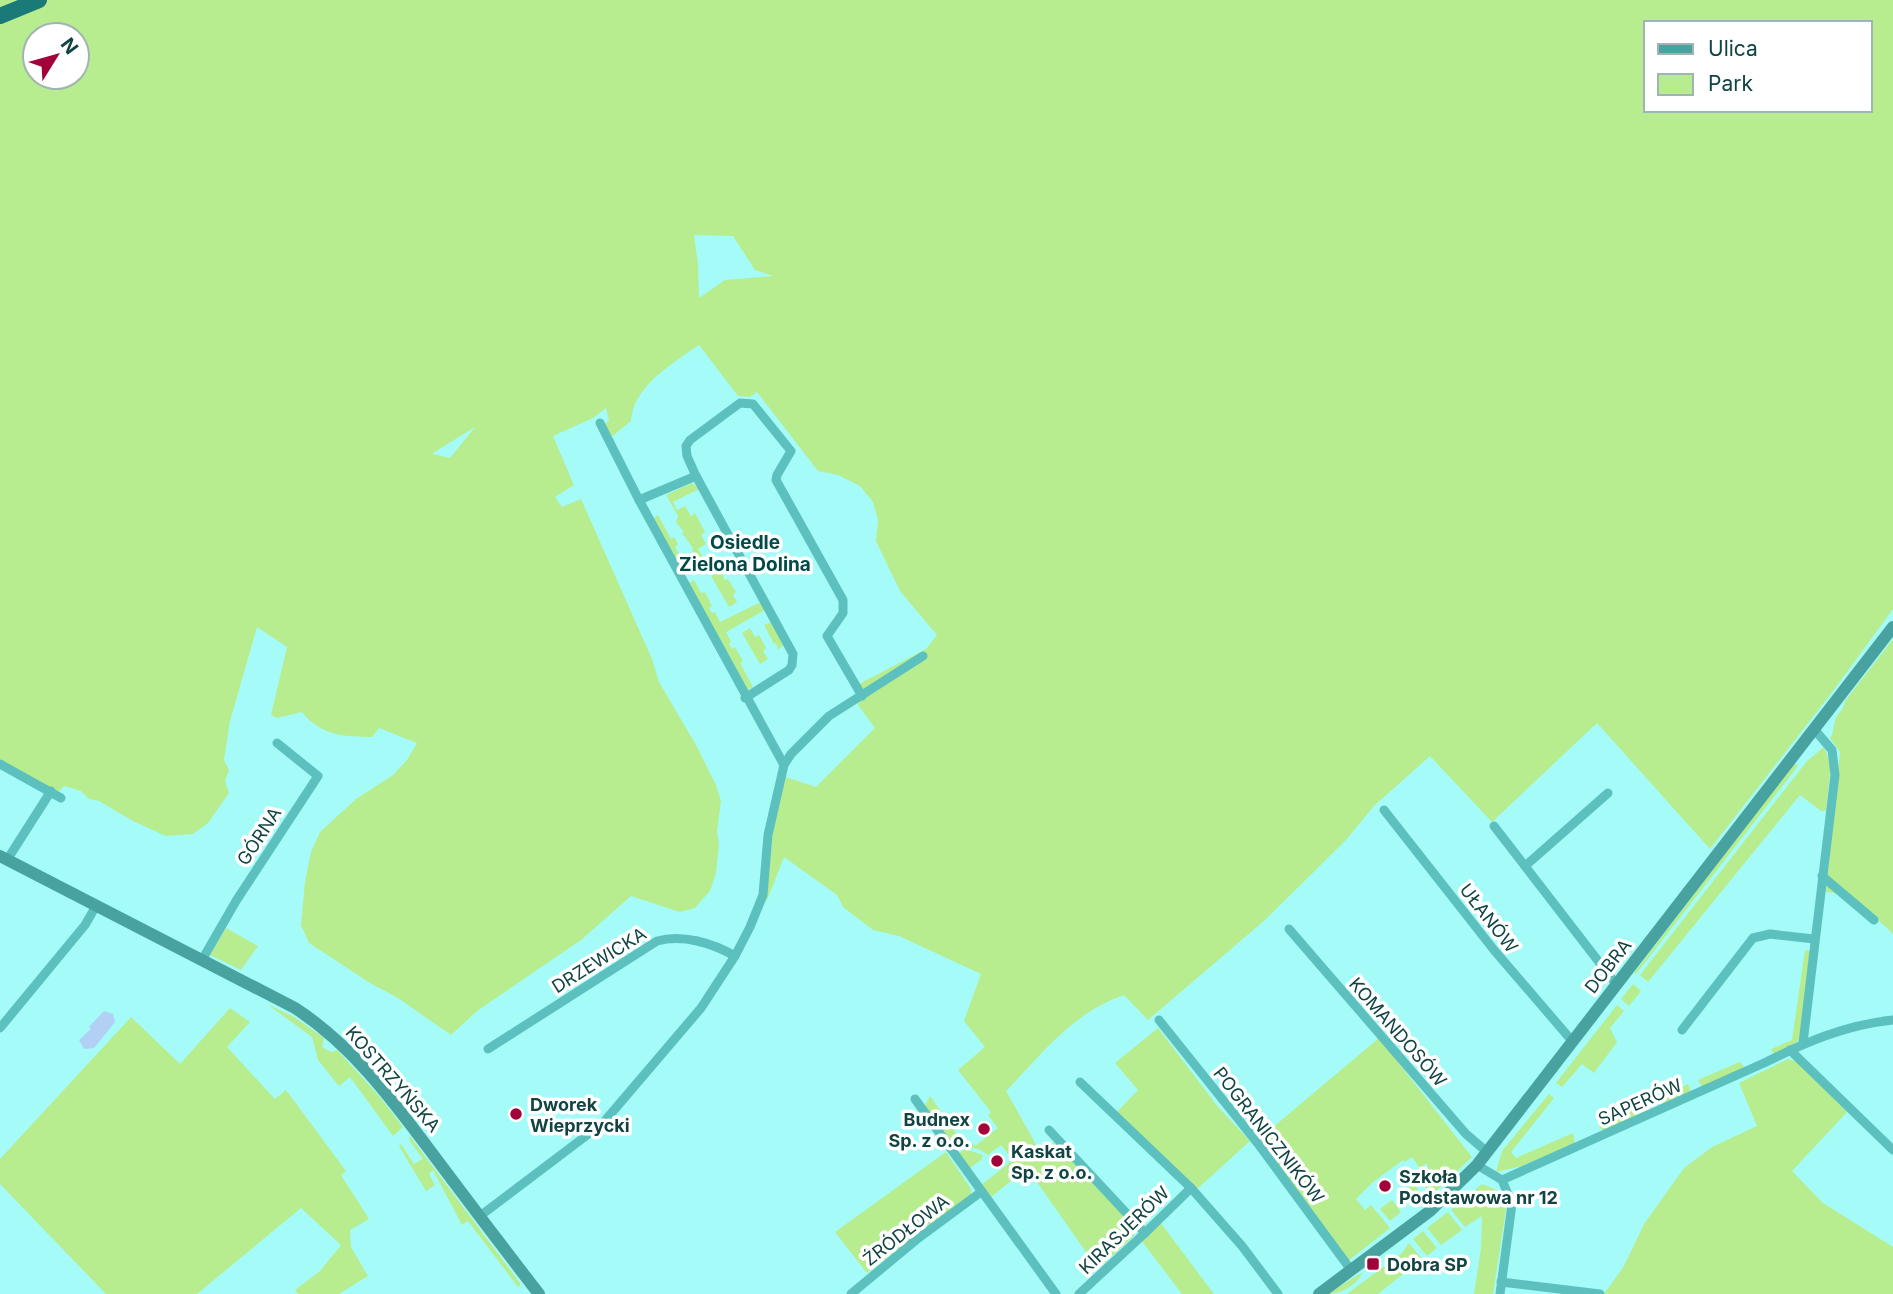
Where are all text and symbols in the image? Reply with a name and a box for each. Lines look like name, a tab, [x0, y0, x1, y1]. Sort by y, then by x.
north arrow	[21, 21, 91, 91]
legend	[1644, 21, 1872, 112]
text: N	[56, 33, 83, 59]
text: Ulica	[1708, 36, 1758, 61]
text: Park	[1708, 71, 1753, 96]
district label: Osiedle Zielona Dolina	[679, 531, 811, 576]
street label: GÓRNA	[232, 803, 285, 869]
street label: UŁANÓW	[1456, 879, 1523, 957]
street label: DRZEWICKA	[548, 923, 650, 997]
street label: DOBRA	[1580, 935, 1636, 997]
street label: KOMANDOSÓW	[1345, 973, 1452, 1091]
street label: KOSTRZYŃSKA	[341, 1021, 445, 1136]
street label: POGRANICZNIKÓW	[1209, 1062, 1330, 1207]
street label: SAPERÓW	[1594, 1073, 1685, 1130]
place label: Dworek Wieprzycki	[530, 1094, 630, 1136]
marker: Dworek Wieprzycki	[508, 1106, 524, 1122]
place label: Budnex Sp. z o.o.	[888, 1109, 971, 1151]
marker: Budnex Sp. z o.o.	[976, 1121, 992, 1137]
place label: Kaskat Sp. z o.o.	[1011, 1141, 1093, 1183]
marker: Kaskat Sp. z o.o.	[989, 1153, 1005, 1169]
place label: Szkoła Podstawowa nr 12	[1399, 1166, 1558, 1208]
marker: Szkoła Podstawowa nr 12	[1377, 1178, 1393, 1194]
street label: KIRASJERÓW	[1074, 1181, 1173, 1278]
street label: ŹRÓDŁOWA	[858, 1189, 953, 1270]
place label: Dobra SP	[1387, 1254, 1468, 1275]
marker: Dobra SP	[1365, 1256, 1381, 1272]

